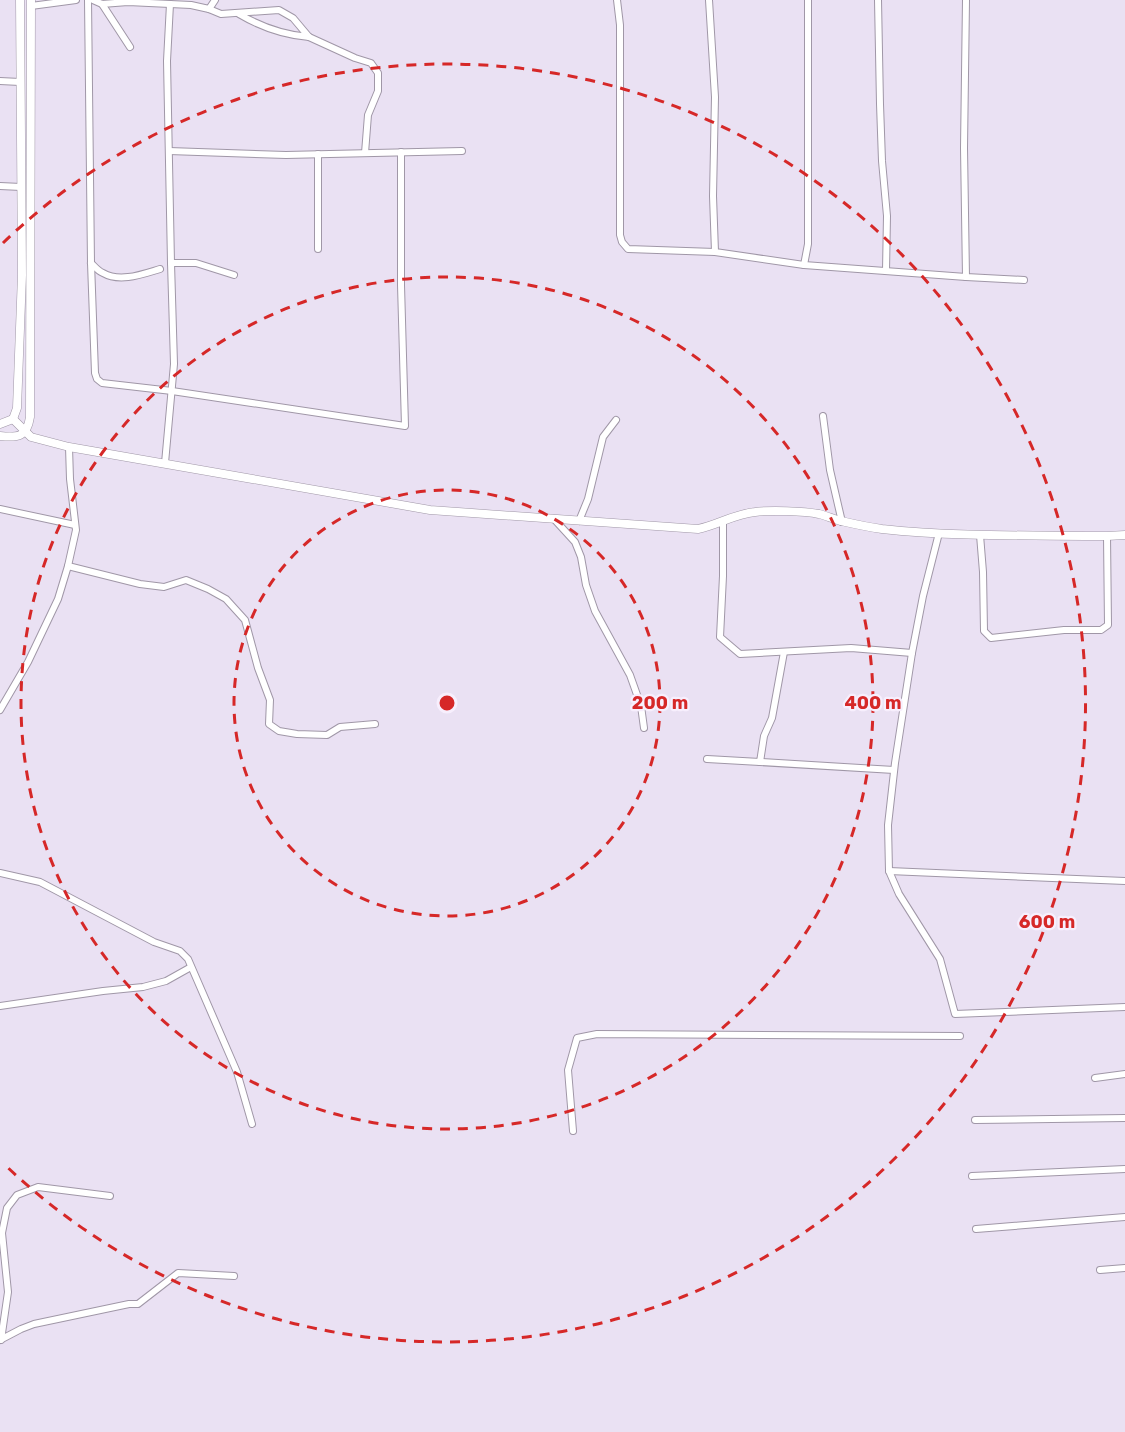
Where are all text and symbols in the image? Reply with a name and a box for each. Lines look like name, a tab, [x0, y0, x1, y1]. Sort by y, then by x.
text: 200 m	[632, 692, 688, 714]
text: 400 m	[844, 692, 902, 714]
centre of rings	[437, 693, 457, 713]
text: 600 m	[1019, 911, 1075, 933]

